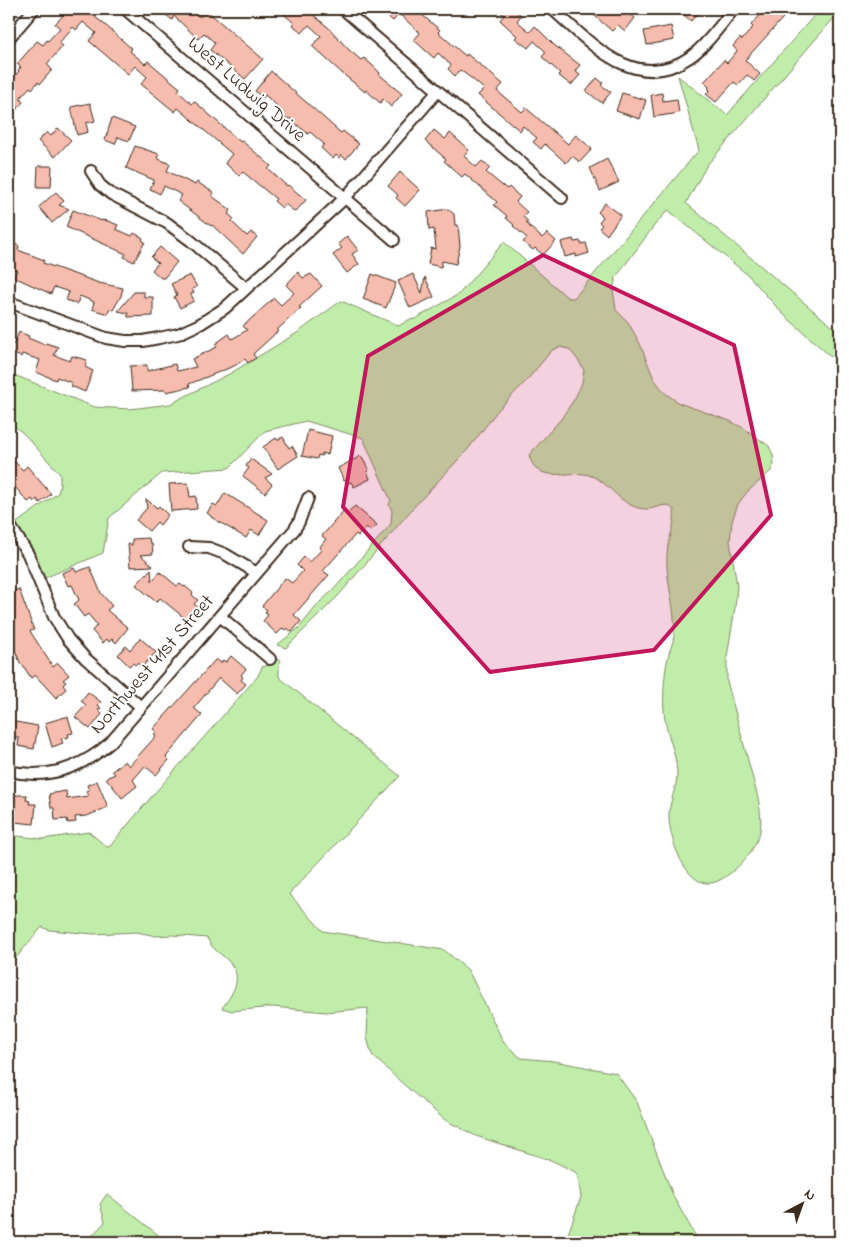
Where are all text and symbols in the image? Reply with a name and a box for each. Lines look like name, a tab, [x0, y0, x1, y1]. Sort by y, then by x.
street label: West Ludwig Drive	[180, 30, 312, 151]
street label: Northwest 41st Street	[84, 588, 222, 741]
north arrow	[776, 1178, 826, 1228]
text: N	[799, 1184, 820, 1206]

